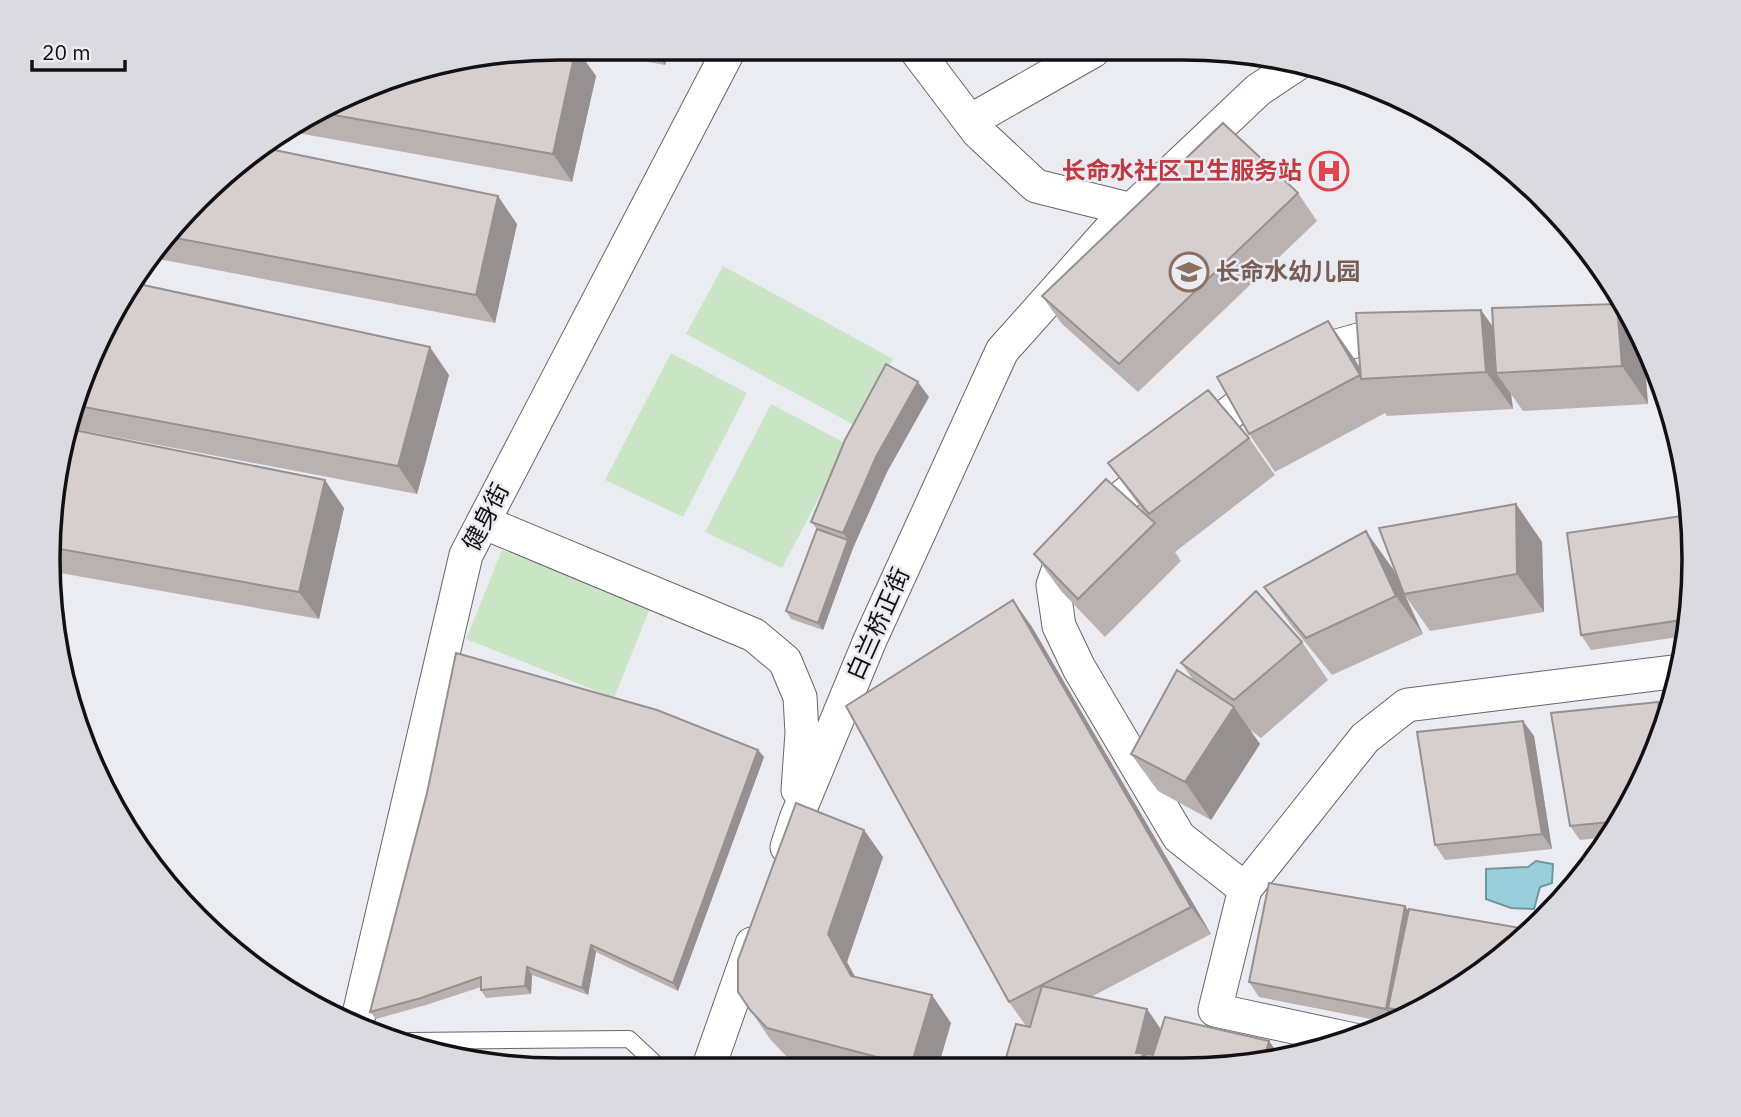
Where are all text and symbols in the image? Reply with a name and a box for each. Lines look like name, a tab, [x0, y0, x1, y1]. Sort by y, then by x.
scale bar	[32, 28, 124, 72]
text: 20 m	[42, 38, 91, 66]
hospital icon: 长命水社区卫生服务站	[1308, 150, 1350, 192]
place label: 长命水社区卫生服务站	[1062, 154, 1302, 186]
school or university icon: 长命水幼儿园	[1168, 251, 1210, 293]
place label: 长命水幼儿园	[1216, 255, 1360, 287]
street label: 健身街	[455, 477, 516, 556]
street label: 白兰桥正街	[838, 562, 916, 685]

